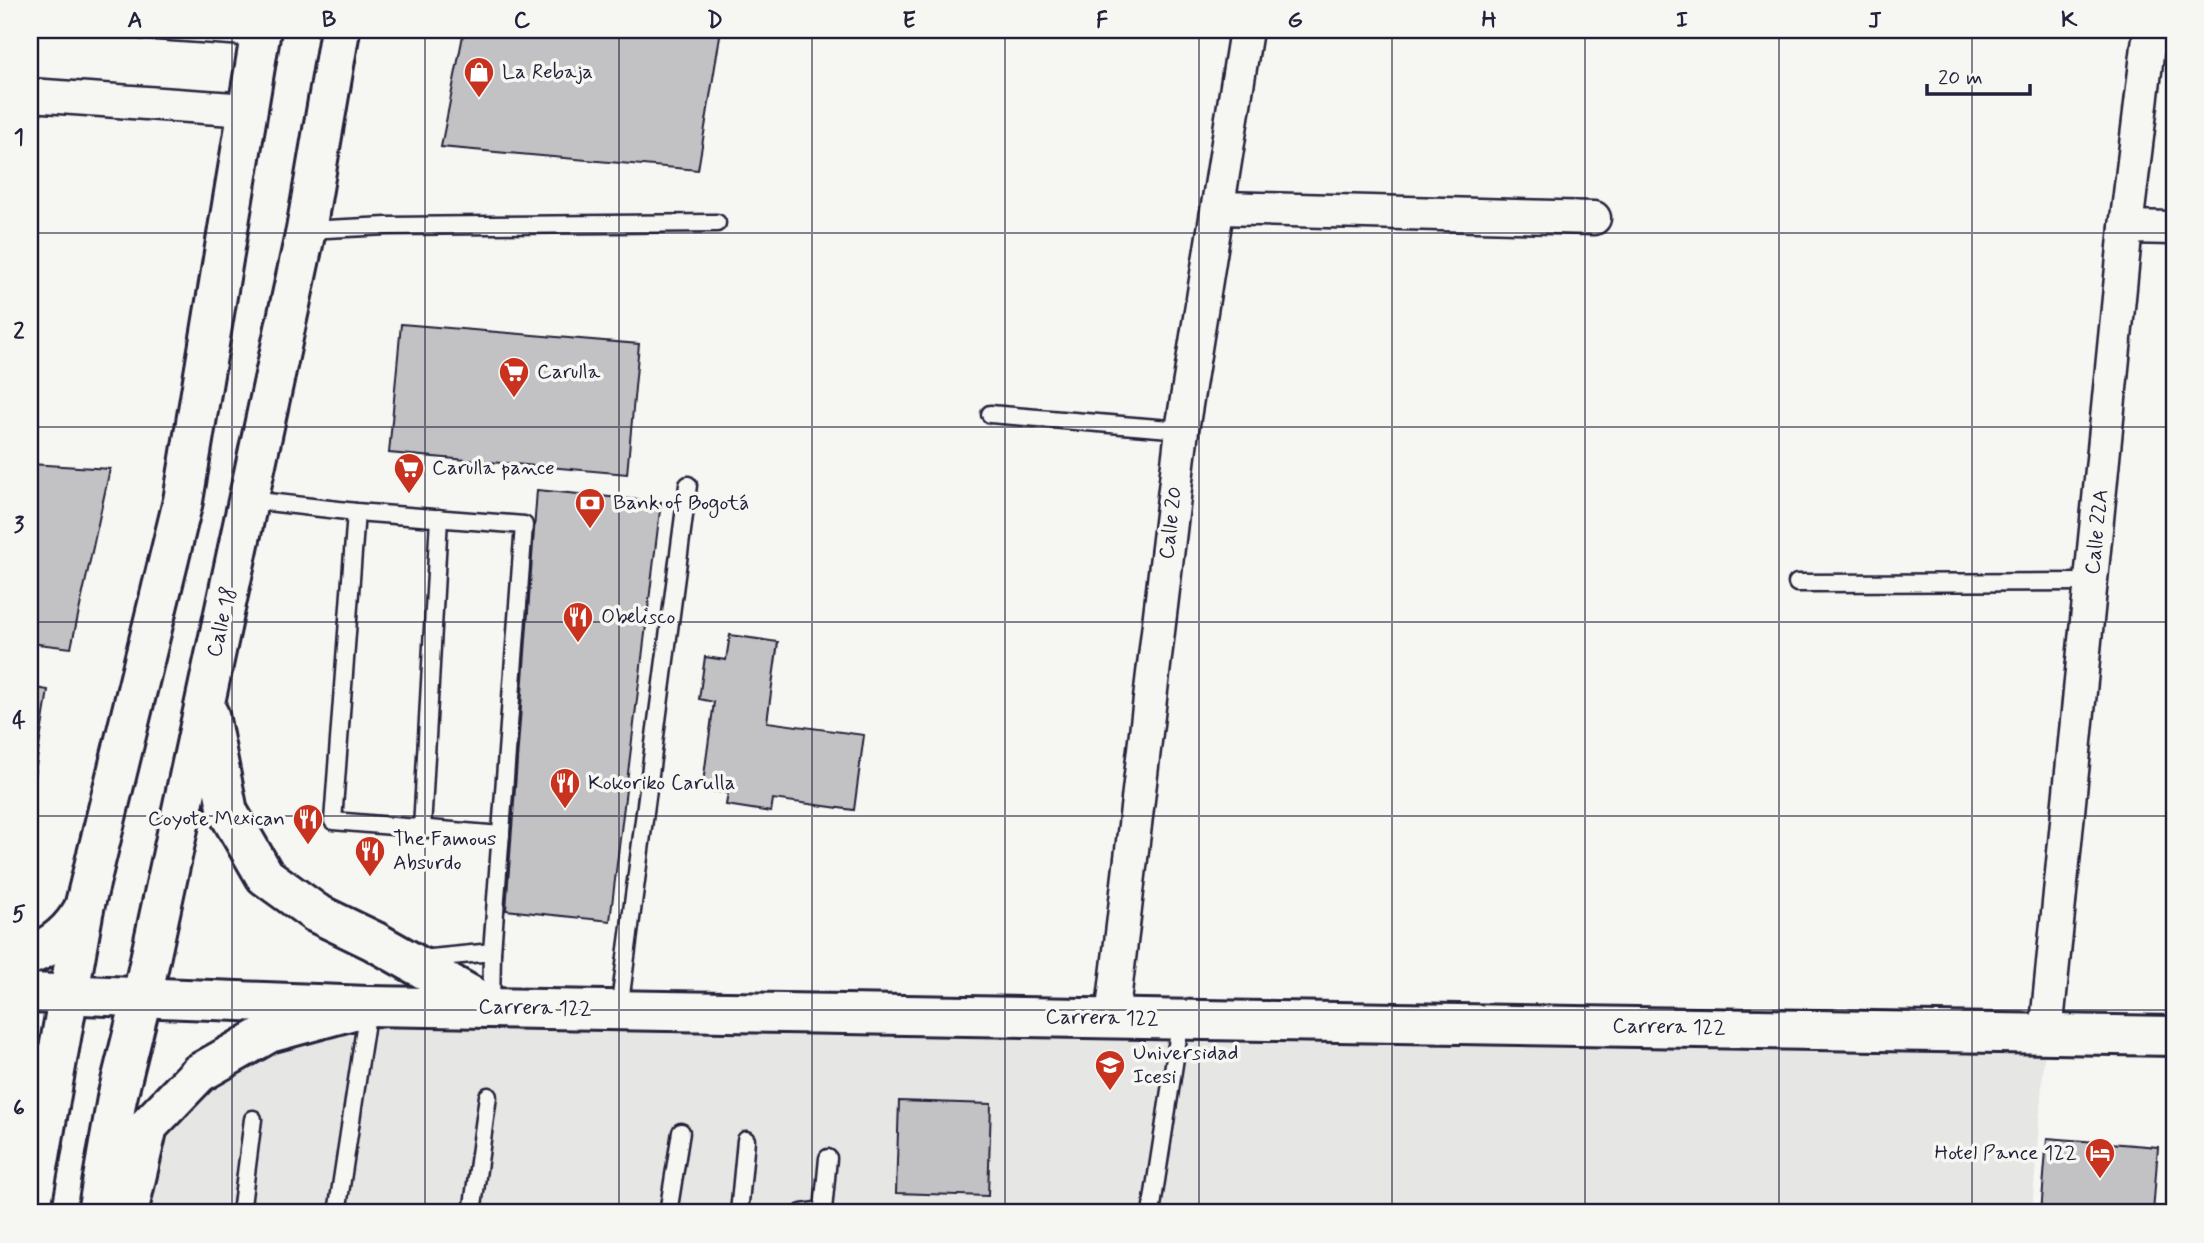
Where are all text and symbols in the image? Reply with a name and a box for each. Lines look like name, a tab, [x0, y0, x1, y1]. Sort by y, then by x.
text: A	[127, 6, 143, 36]
text: B	[322, 6, 337, 36]
text: C	[514, 6, 531, 36]
text: D	[707, 6, 723, 36]
text: E	[902, 6, 916, 36]
text: F	[1096, 6, 1108, 36]
text: G	[1287, 6, 1303, 36]
text: H	[1481, 6, 1497, 36]
text: I	[1676, 6, 1688, 36]
text: J	[1868, 6, 1882, 36]
text: K	[2061, 6, 2078, 36]
scale bar	[1927, 52, 2031, 96]
shop icon: La Rebaja	[462, 55, 496, 99]
place label: La Rebaja	[502, 58, 593, 86]
text: 20 m	[1938, 64, 1983, 92]
text: 1	[14, 123, 24, 153]
text: 2	[13, 317, 25, 347]
supermarket icon: Carulla	[497, 355, 531, 399]
place label: Carulla	[537, 358, 601, 386]
supermarket icon: Carulla pance	[392, 451, 426, 495]
place label: Carulla pance	[432, 454, 555, 482]
street label: Calle 20	[1153, 485, 1189, 561]
bank icon: Bank of Bogotá	[573, 486, 607, 530]
street label: Calle 22A	[2079, 488, 2115, 576]
place label: Bank of Bogotá	[613, 489, 749, 518]
text: 3	[14, 511, 25, 541]
street label: Calle 18	[200, 584, 244, 660]
restaurant icon: Obelisco	[561, 600, 595, 644]
place label: Obelisco	[601, 603, 676, 631]
text: 4	[12, 706, 26, 736]
restaurant icon: Kokoriko Carulla	[548, 766, 582, 810]
place label: Kokoriko Carulla	[588, 769, 736, 797]
restaurant icon: Coyote Mexican	[291, 802, 325, 846]
place label: Coyote Mexican	[148, 805, 285, 833]
place label: The Famous Absurdo	[393, 825, 496, 877]
restaurant icon: The Famous Absurdo	[353, 834, 387, 878]
text: 5	[12, 900, 26, 930]
street label: Carrera 122	[478, 993, 592, 1023]
street label: Carrera 122	[1045, 1003, 1159, 1033]
street label: Carrera 122	[1612, 1012, 1726, 1042]
place label: Universidad Icesi	[1133, 1039, 1238, 1091]
school or university icon: Universidad Icesi	[1093, 1048, 1127, 1092]
text: 6	[13, 1094, 25, 1124]
hotel icon: Hotel Pance 122	[2083, 1136, 2117, 1180]
place label: Hotel Pance 122	[1934, 1139, 2077, 1167]

